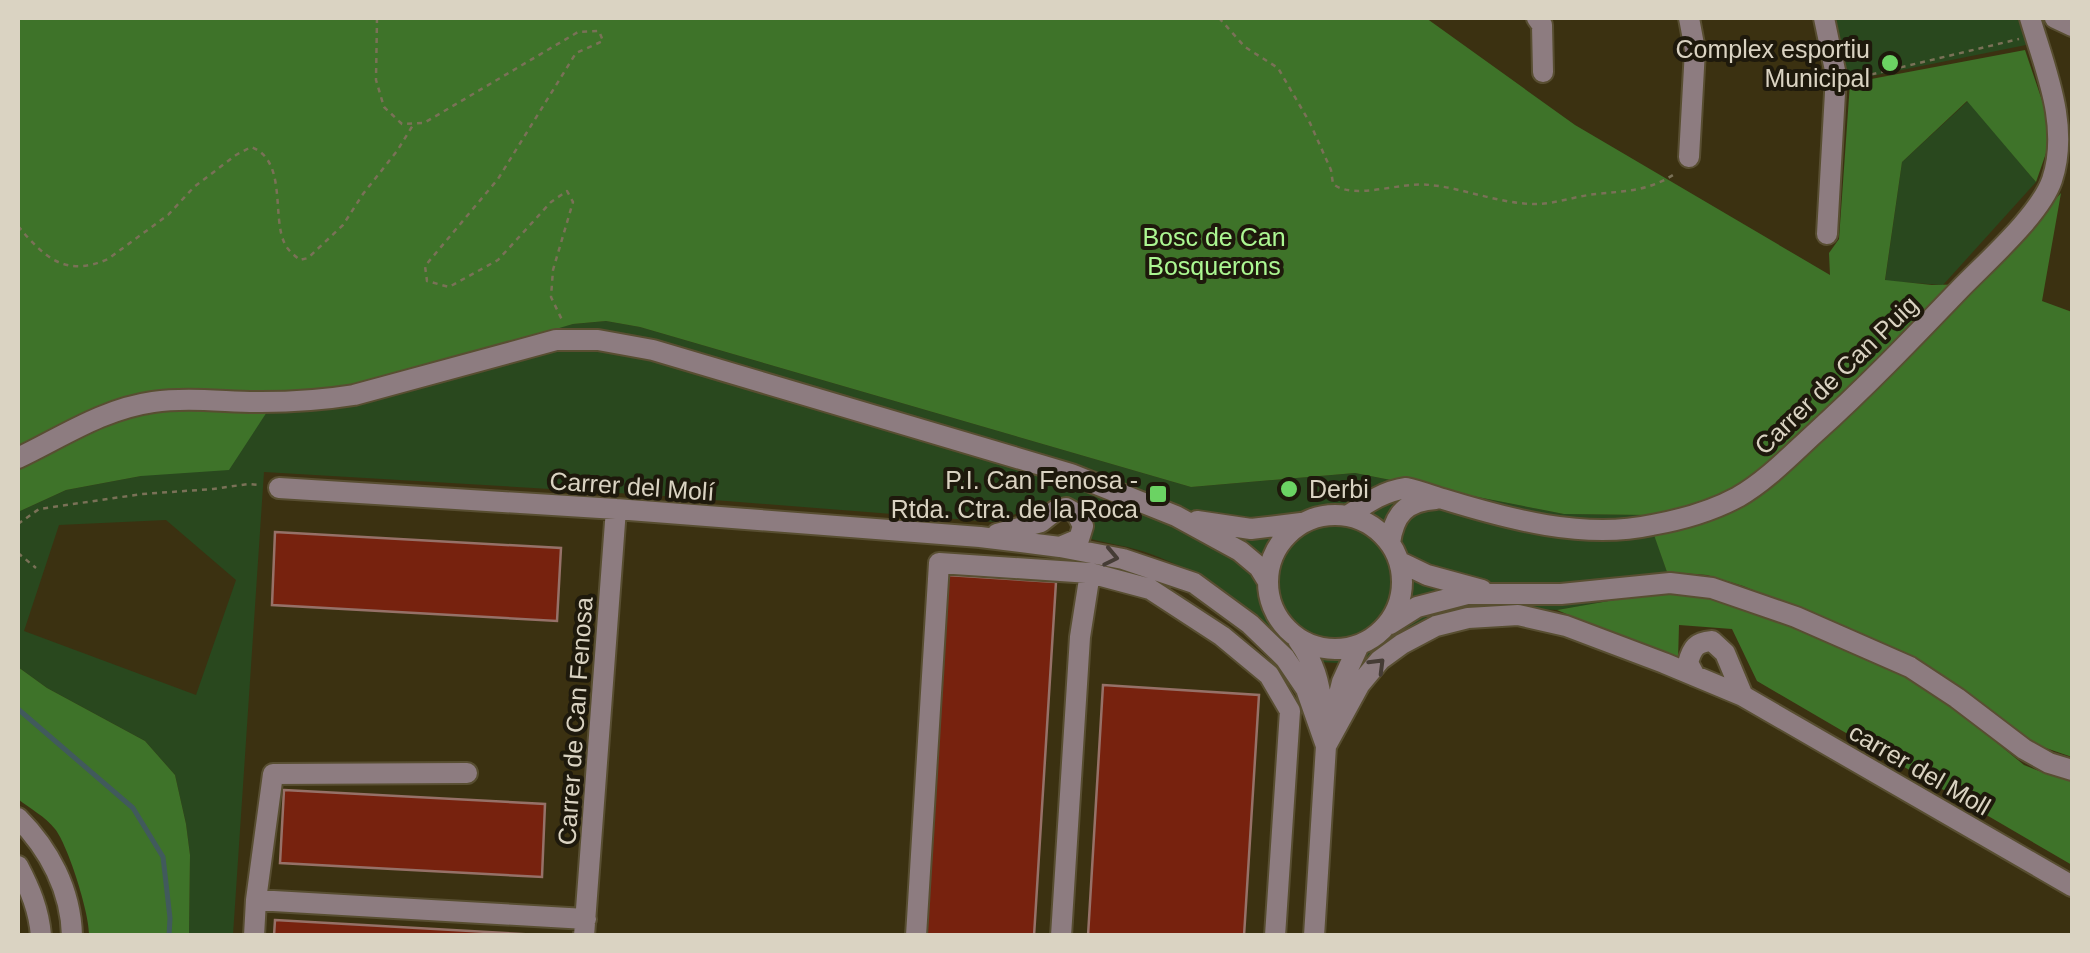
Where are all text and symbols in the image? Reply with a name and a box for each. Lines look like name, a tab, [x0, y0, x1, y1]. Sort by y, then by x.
place label: Complex esportiu Municipal	[1675, 35, 1870, 92]
marker: Complex esportiu Municipal	[1879, 52, 1901, 74]
park label: Bosc de Can Bosquerons	[1142, 223, 1286, 280]
street label: Carrer de Can Puig	[1749, 290, 1923, 460]
street label: Carrer del Molí	[549, 466, 715, 506]
place label: P.I. Can Fenosa - Rtda. Ctra. de la Roca	[891, 466, 1138, 523]
place label: Derbi	[1309, 475, 1369, 503]
marker: Derbi	[1278, 478, 1300, 500]
marker: P.I. Can Fenosa - Rtda. Ctra. de la Roca	[1147, 483, 1169, 505]
one-way arrow	[1102, 545, 1119, 566]
street label: Carrer de Can Fenosa	[552, 596, 598, 846]
one-way arrow	[1366, 658, 1384, 676]
street label: carrer del Moll	[1844, 717, 1996, 821]

